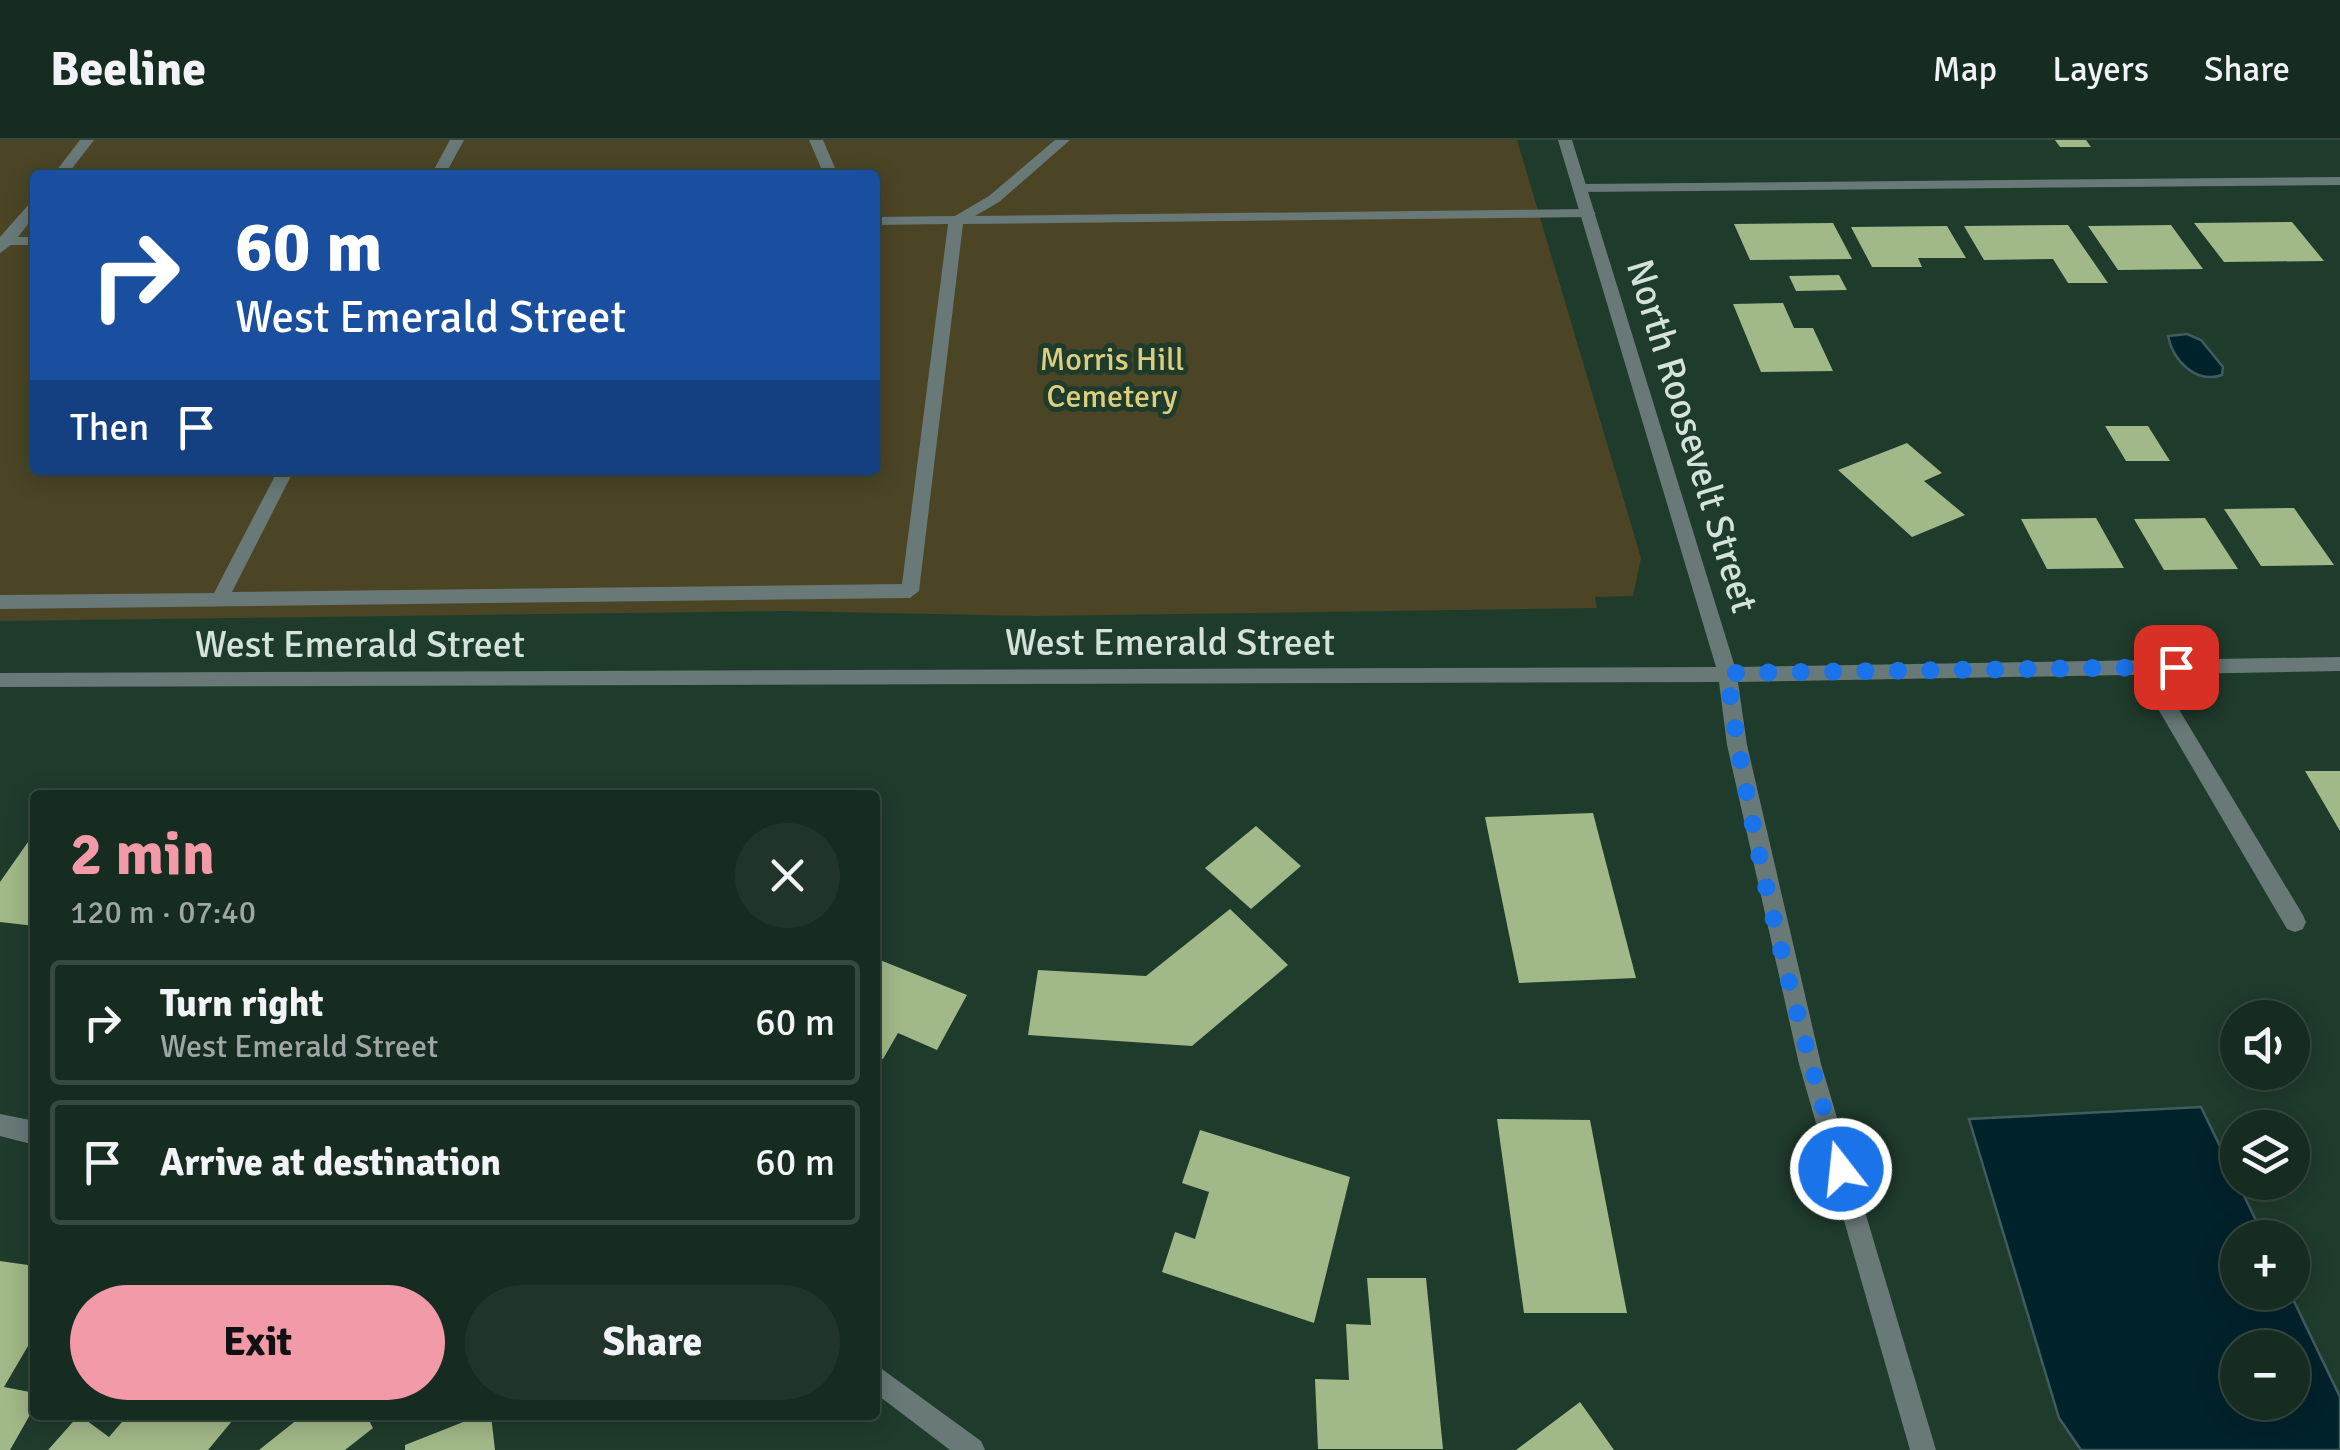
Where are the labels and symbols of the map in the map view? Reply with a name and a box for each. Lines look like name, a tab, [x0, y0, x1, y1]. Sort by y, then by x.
street label: North Roosevelt Street	[1616, 254, 1768, 618]
park label: Morris Hill Cemetery	[1040, 340, 1185, 416]
street label: West Emerald Street	[1005, 619, 1335, 666]
street label: West Emerald Street	[195, 621, 525, 668]
pin	[2134, 625, 2219, 710]
position arrow	[1789, 1117, 1893, 1221]

